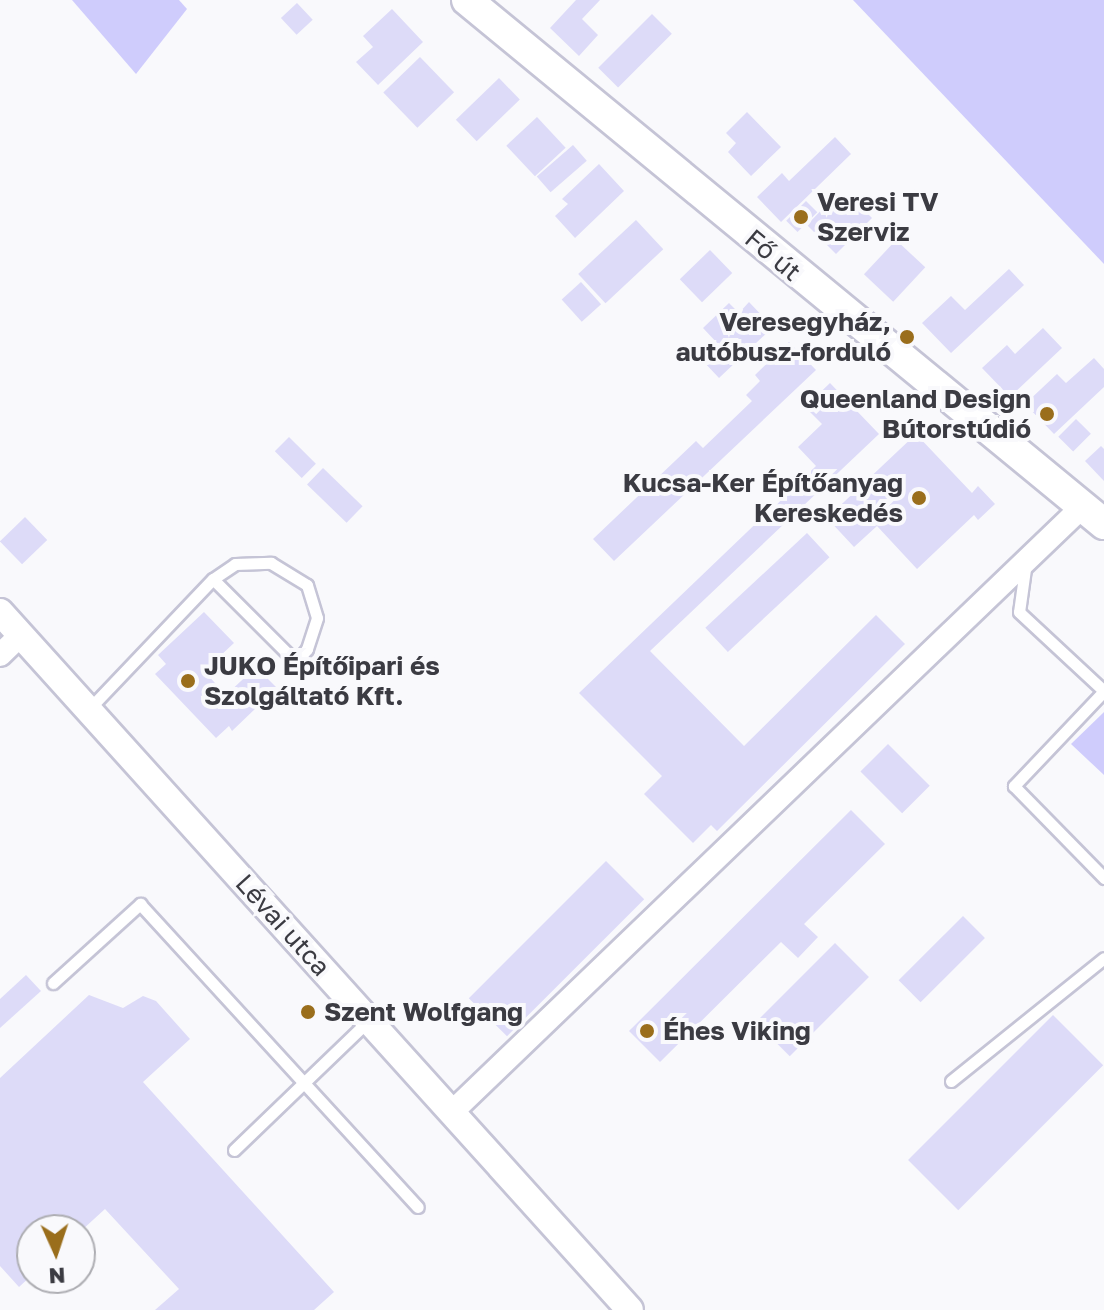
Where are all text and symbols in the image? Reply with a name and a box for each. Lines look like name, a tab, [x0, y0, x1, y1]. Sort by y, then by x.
place label: Veresi TV Szerviz	[817, 186, 938, 248]
marker: Veresi TV Szerviz	[792, 208, 810, 226]
street label: Fő út	[739, 223, 807, 287]
place label: Veresegyház, autóbusz-forduló	[675, 306, 891, 368]
marker: Veresegyház, autóbusz-forduló	[898, 328, 916, 346]
place label: Queenland Design Bútorstúdió	[800, 383, 1031, 444]
marker: Queenland Design Bútorstúdió	[1038, 405, 1056, 423]
place label: Kucsa-Ker Építőanyag Kereskedés	[623, 467, 903, 528]
marker: Kucsa-Ker Építőanyag Kereskedés	[910, 489, 928, 507]
place label: JUKO Építőipari és Szolgáltató Kft.	[204, 650, 440, 712]
marker: JUKO Építőipari és Szolgáltató Kft.	[179, 672, 197, 690]
street label: Lévai utca	[229, 868, 337, 982]
place label: Szent Wolfgang	[324, 996, 523, 1028]
marker: Szent Wolfgang	[299, 1003, 317, 1021]
place label: Éhes Viking	[663, 1015, 811, 1047]
marker: Éhes Viking	[638, 1022, 656, 1040]
north arrow	[16, 1214, 96, 1294]
text: N	[48, 1263, 66, 1290]

